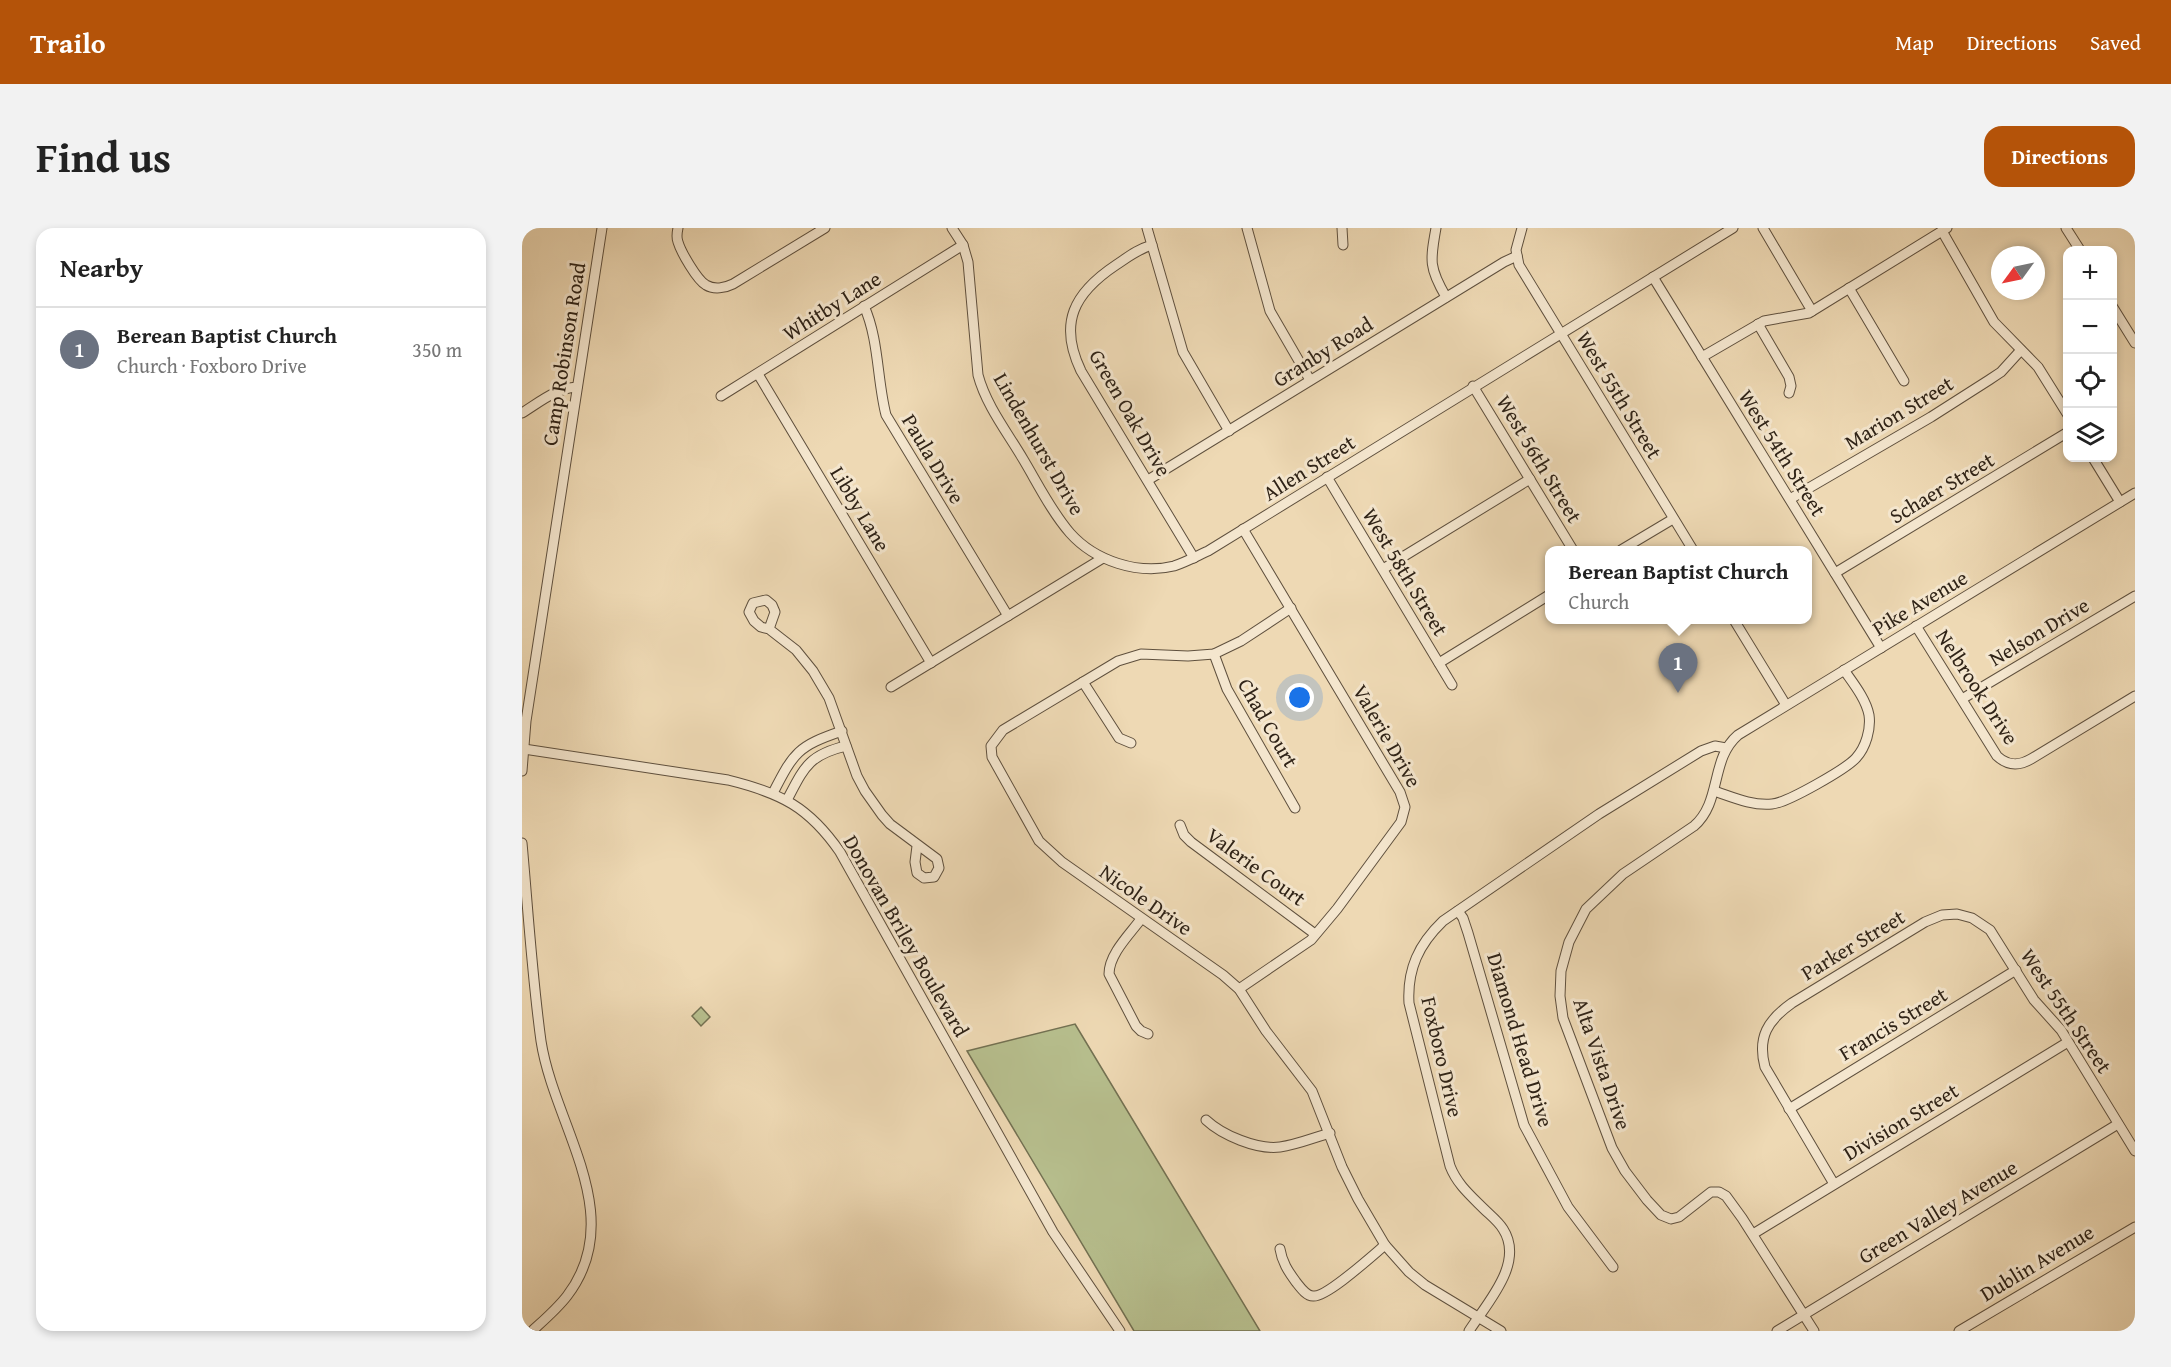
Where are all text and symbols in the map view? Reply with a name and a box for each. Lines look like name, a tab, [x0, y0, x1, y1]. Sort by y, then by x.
text: Trailo	[30, 22, 106, 63]
text: Map	[1895, 27, 1934, 58]
text: Directions	[1967, 27, 2057, 58]
text: Saved	[2090, 27, 2141, 58]
text: Find us	[36, 126, 171, 187]
button: Directions	[1984, 126, 2135, 187]
north arrow	[1991, 246, 2045, 300]
map controls	[2063, 246, 2117, 462]
button: +	[2063, 246, 2117, 300]
text: Nearby	[60, 248, 143, 287]
street label: Camp Robinson Road	[534, 259, 593, 448]
street label: Whitby Lane	[777, 263, 887, 348]
button: −	[2063, 300, 2117, 354]
street label: Granby Road	[1267, 308, 1379, 395]
text: Berean Baptist Church	[117, 319, 337, 351]
street label: West 55th Street	[1569, 325, 1670, 465]
text: 1	[74, 335, 85, 364]
text: 350 m	[412, 335, 462, 364]
street label: Green Oak Drive	[1082, 344, 1179, 482]
text: Church · Foxboro Drive	[117, 351, 307, 380]
button: locate	[2063, 354, 2117, 408]
street label: Lindenhurst Drive	[986, 367, 1093, 521]
street label: Marion Street	[1838, 368, 1959, 457]
street label: West 54th Street	[1731, 383, 1834, 523]
street label: West 56th Street	[1489, 389, 1590, 529]
street label: Paula Drive	[894, 408, 973, 510]
button: layers	[2063, 408, 2117, 462]
street label: Allen Street	[1256, 427, 1362, 508]
street label: Schaer Street	[1884, 444, 2000, 531]
street label: Libby Lane	[823, 460, 898, 557]
street label: West 58th Street	[1355, 502, 1456, 642]
popup	[1545, 546, 1812, 624]
text: Berean Baptist Church	[1569, 555, 1788, 587]
street label: Pike Avenue	[1866, 562, 1973, 643]
text: Church	[1569, 587, 1629, 616]
street label: Nelson Drive	[1983, 589, 2095, 674]
street label: Nelbrook Drive	[1928, 623, 2027, 751]
pin: 1	[1658, 644, 1698, 693]
street label: Chad Court	[1230, 672, 1307, 774]
street label: Valerie Drive	[1345, 678, 1430, 793]
your location	[1285, 683, 1314, 712]
street label: Valerie Court	[1200, 820, 1313, 914]
street label: Donovan Briley Boulevard	[836, 829, 977, 1043]
street label: Nicole Drive	[1094, 856, 1199, 943]
street label: Parker Street	[1795, 901, 1911, 988]
street label: West 55th Street	[2013, 942, 2120, 1080]
street label: Diamond Head Drive	[1479, 949, 1562, 1131]
street label: Francis Street	[1833, 979, 1953, 1068]
street label: Foxboro Drive	[1414, 994, 1471, 1120]
street label: Alta Vista Drive	[1565, 994, 1640, 1134]
street label: Division Street	[1837, 1075, 1965, 1168]
street label: Green Valley Avenue	[1852, 1152, 2023, 1271]
street label: Dublin Avenue	[1974, 1216, 2100, 1309]

